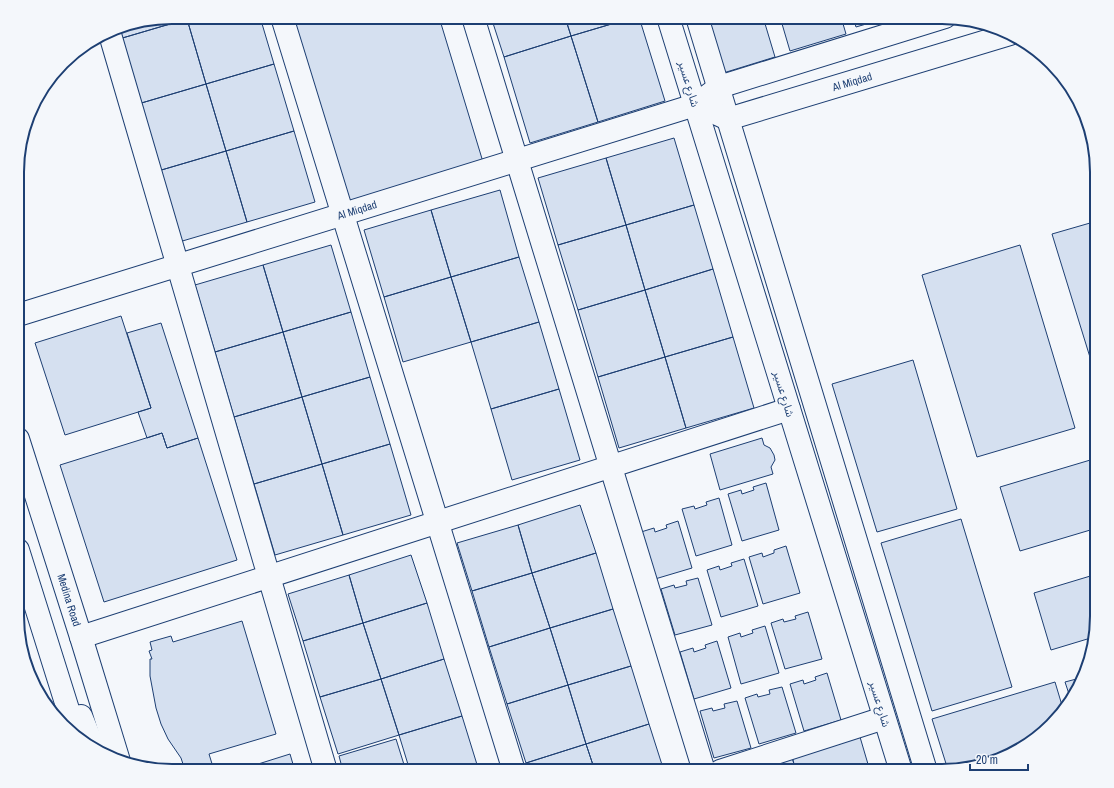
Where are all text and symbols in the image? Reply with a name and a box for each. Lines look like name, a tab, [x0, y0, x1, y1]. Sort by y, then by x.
street label: شارع عسير	[674, 58, 703, 109]
street label: Al Miqdad	[830, 69, 874, 94]
street label: Al Miqdad	[335, 197, 379, 223]
street label: شارع عسير	[769, 368, 798, 419]
street label: Medina Road	[54, 572, 84, 628]
street label: شارع عسير	[865, 678, 894, 729]
scale bar	[970, 746, 1028, 772]
text: 20 m	[976, 752, 998, 768]

